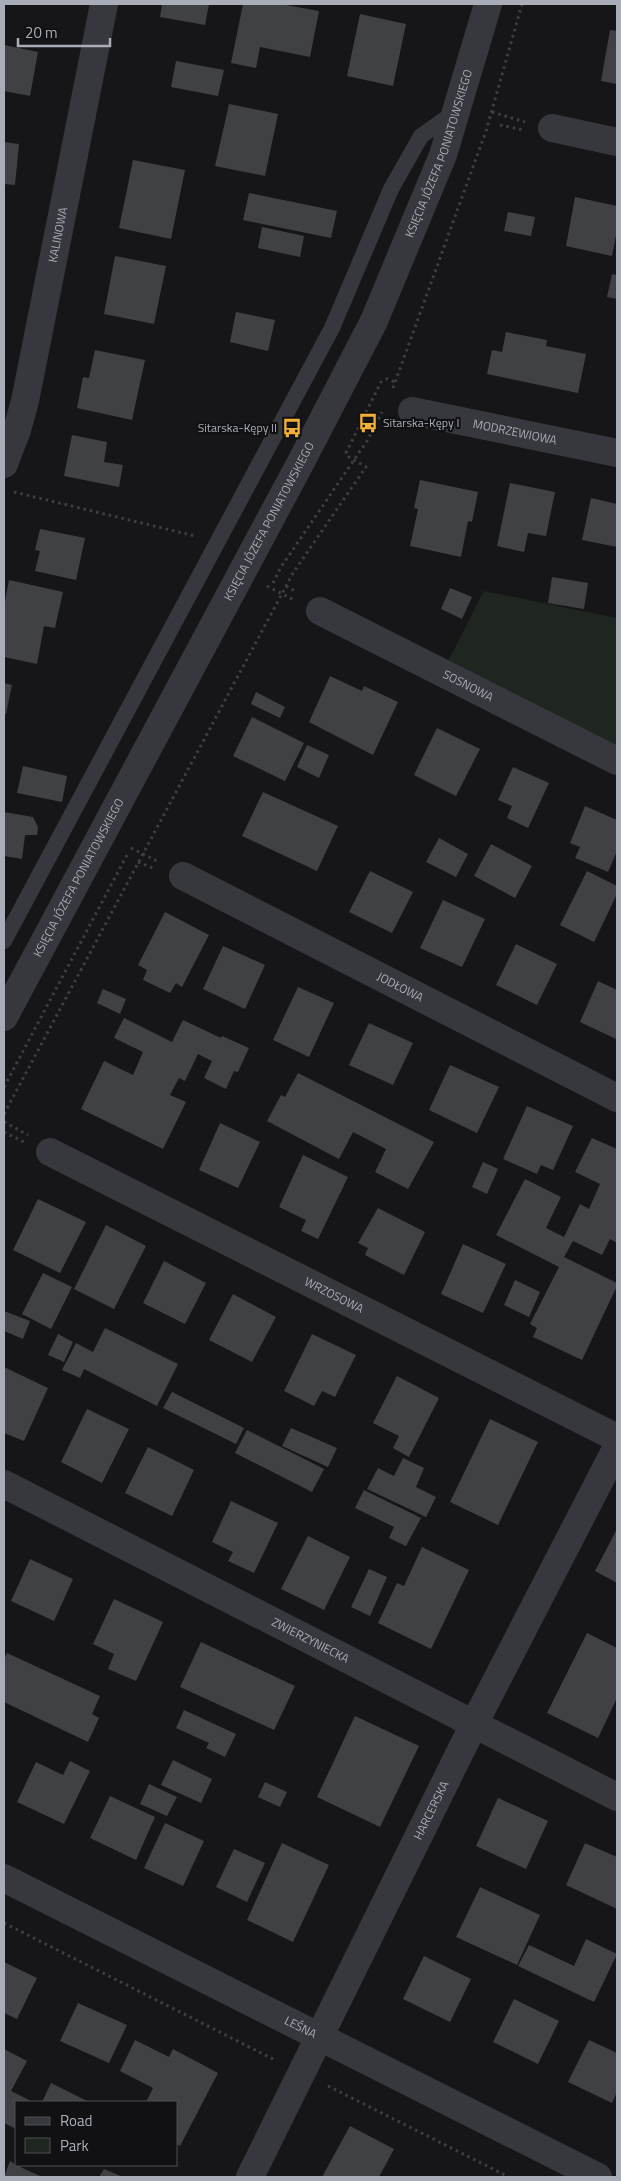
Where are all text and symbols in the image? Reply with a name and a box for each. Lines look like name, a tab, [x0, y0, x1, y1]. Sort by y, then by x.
scale bar	[18, 15, 110, 47]
text: 20 m	[25, 21, 58, 44]
street label: KSIĘCIA JÓZEFA PONIATOWSKIEGO	[400, 67, 477, 241]
street label: KALINOWA	[43, 205, 72, 264]
bus stop icon: Sitarska-Kępy I	[357, 412, 379, 434]
place label: Sitarska-Kępy I	[383, 413, 459, 432]
street label: MODRZEWIOWA	[471, 414, 559, 449]
bus stop icon: Sitarska-Kępy II	[281, 417, 303, 439]
place label: Sitarska-Kępy II	[198, 418, 277, 437]
street label: KSIĘCIA JÓZEFA PONIATOWSKIEGO	[218, 438, 319, 604]
street label: SOSNOWA	[440, 665, 497, 706]
street label: KSIĘCIA JÓZEFA PONIATOWSKIEGO	[28, 795, 128, 960]
street label: JODŁOWA	[374, 967, 427, 1007]
street label: WRZOSOWA	[301, 1272, 367, 1318]
street label: ZWIERZYNIECKA	[268, 1612, 353, 1668]
street label: HARCERSKA	[408, 1777, 453, 1843]
street label: LEŚNA	[281, 2011, 320, 2043]
legend	[15, 2101, 178, 2166]
text: Road	[60, 2109, 92, 2132]
text: Park	[60, 2134, 89, 2157]

